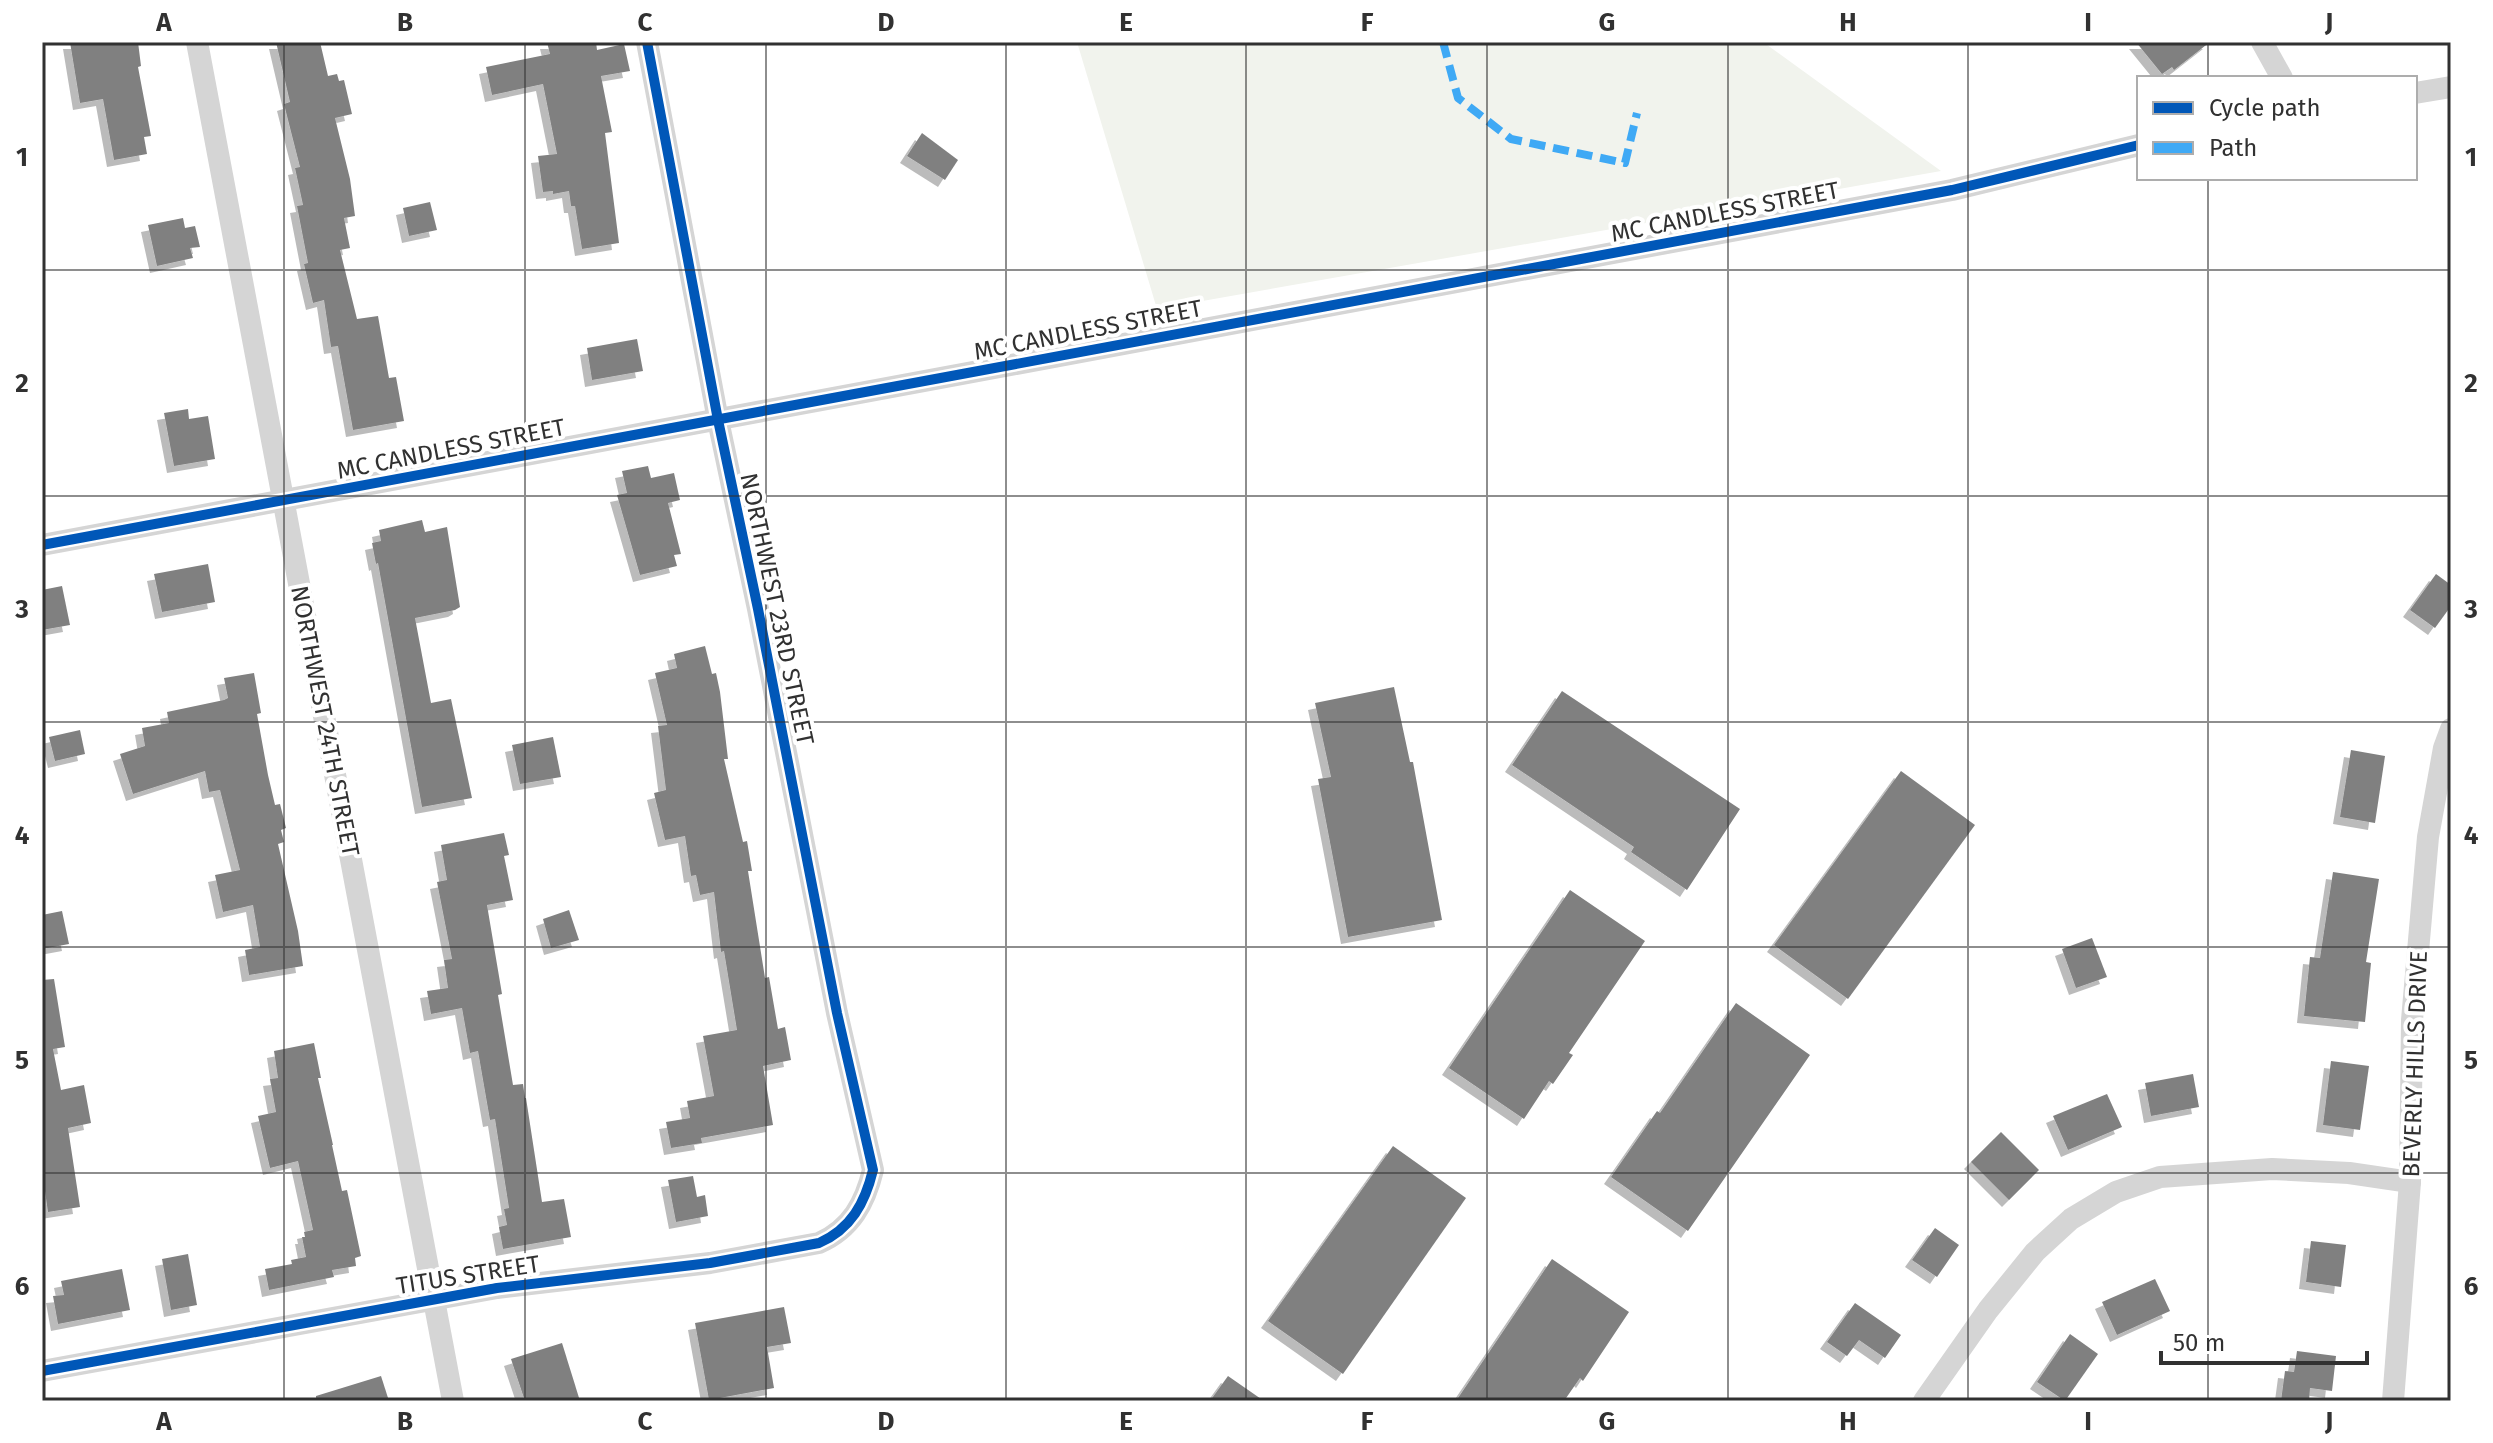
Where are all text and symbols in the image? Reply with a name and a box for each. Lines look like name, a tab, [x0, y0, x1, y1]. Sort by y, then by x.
text: A	[155, 7, 172, 38]
text: B	[397, 7, 413, 38]
text: C	[638, 7, 653, 38]
text: D	[878, 7, 895, 38]
text: E	[1119, 7, 1133, 38]
text: F	[1361, 7, 1374, 38]
text: G	[1599, 7, 1615, 38]
text: H	[1839, 7, 1857, 38]
text: I	[2084, 7, 2092, 38]
text: J	[2324, 7, 2333, 38]
legend	[2137, 76, 2417, 180]
text: Cycle path	[2209, 94, 2321, 122]
text: Path	[2209, 134, 2257, 162]
text: 1	[16, 142, 28, 173]
text: 1	[2465, 142, 2477, 173]
street label: MC CANDLESS STREET	[1609, 176, 1842, 248]
street label: MC CANDLESS STREET	[972, 294, 1205, 366]
text: 2	[15, 368, 29, 399]
text: 2	[2464, 368, 2478, 399]
street label: MC CANDLESS STREET	[335, 413, 568, 485]
street label: NORTHWEST 23RD STREET	[734, 471, 820, 748]
street label: NORTHWEST 24TH STREET	[285, 583, 365, 859]
text: 3	[14, 594, 29, 625]
text: 3	[2463, 594, 2478, 625]
text: 4	[15, 820, 30, 851]
text: 4	[2464, 820, 2479, 851]
street label: BEVERLY HILLS DRIVE	[2397, 950, 2433, 1178]
text: 5	[15, 1045, 29, 1076]
text: 5	[2464, 1045, 2478, 1076]
street label: TITUS STREET	[394, 1250, 542, 1300]
text: 6	[15, 1271, 30, 1302]
text: 6	[2464, 1271, 2479, 1302]
scale bar	[2161, 1315, 2367, 1365]
text: 50 m	[2173, 1329, 2225, 1357]
text: A	[155, 1406, 172, 1437]
text: B	[397, 1406, 413, 1437]
text: C	[638, 1406, 653, 1437]
text: D	[878, 1406, 895, 1437]
text: E	[1119, 1406, 1133, 1437]
text: F	[1361, 1406, 1374, 1437]
text: G	[1599, 1406, 1615, 1437]
text: H	[1839, 1406, 1857, 1437]
text: I	[2084, 1406, 2092, 1437]
text: J	[2324, 1406, 2333, 1437]

